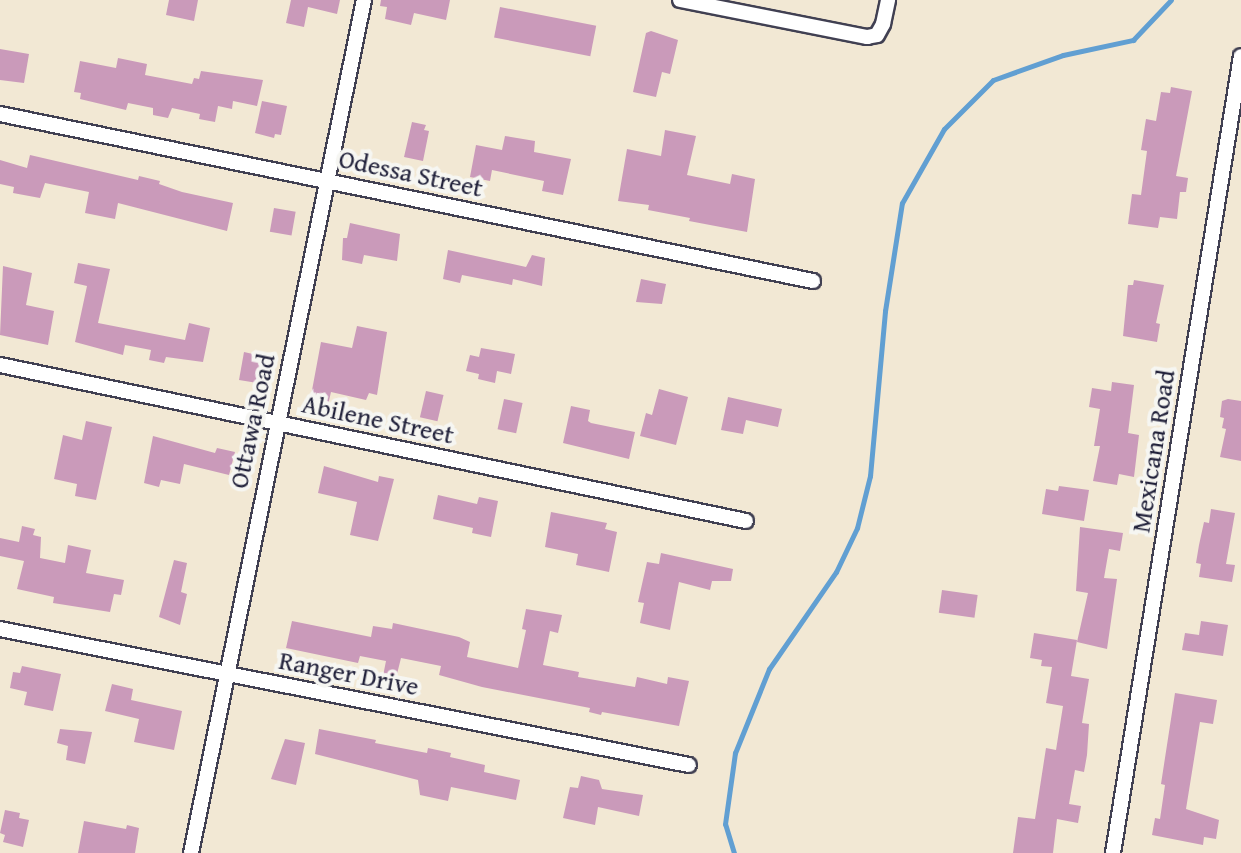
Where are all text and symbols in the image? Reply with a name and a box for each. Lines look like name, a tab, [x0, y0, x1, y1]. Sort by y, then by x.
street label: Odessa Street	[336, 143, 486, 203]
street label: Ottawa Road	[223, 351, 281, 491]
street label: Mexicana Road	[1125, 367, 1181, 535]
street label: Abilene Street	[299, 388, 457, 450]
street label: Ranger Drive	[276, 644, 422, 702]

